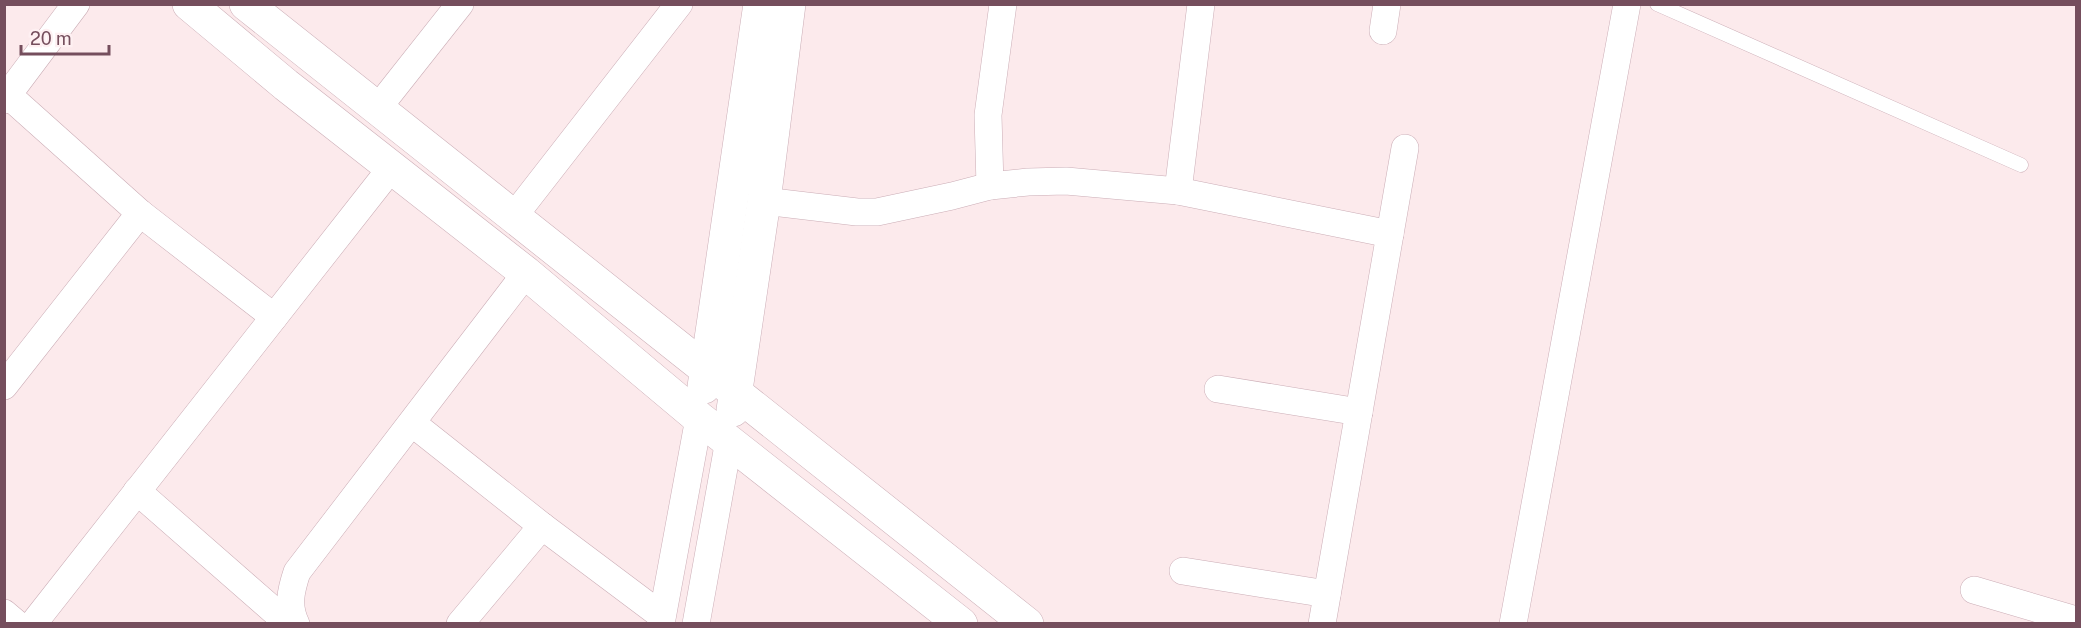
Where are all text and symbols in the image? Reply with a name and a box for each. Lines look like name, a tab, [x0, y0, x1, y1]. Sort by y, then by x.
scale bar	[21, 18, 110, 56]
text: 20 m	[30, 28, 72, 49]

